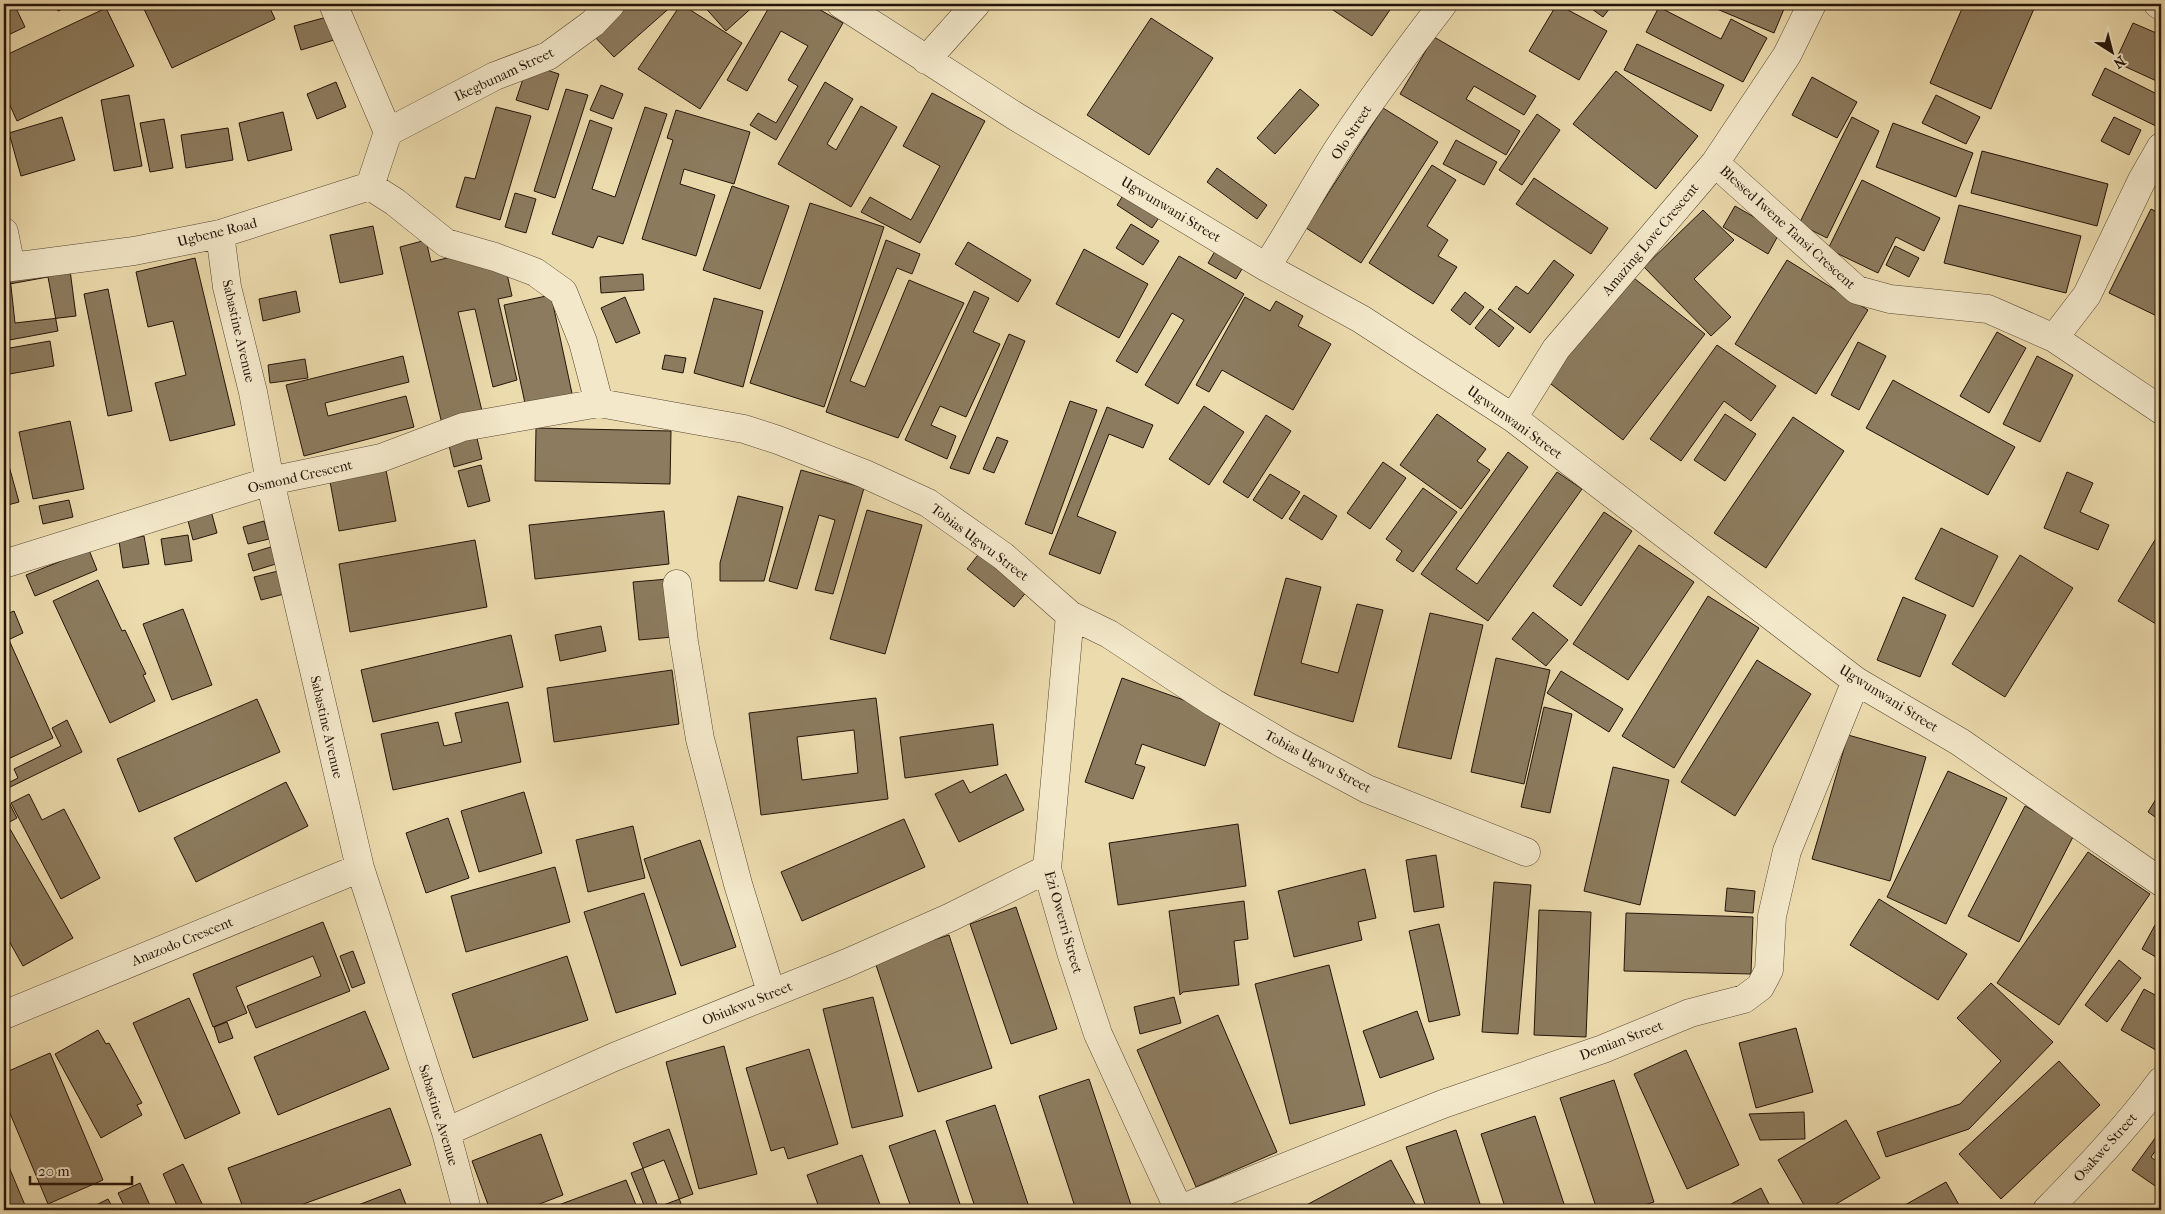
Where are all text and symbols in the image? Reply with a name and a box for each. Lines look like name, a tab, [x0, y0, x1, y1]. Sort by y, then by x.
north arrow	[2088, 28, 2138, 78]
street label: Ikegbunam Street	[452, 44, 557, 105]
text: N	[2110, 52, 2129, 72]
street label: Olo Street	[1327, 102, 1375, 163]
street label: Blessed Iwene Tansi Crescent	[1716, 162, 1859, 293]
street label: Ugwunwani Street	[1118, 173, 1224, 246]
street label: Amazing Love Crescent	[1598, 180, 1702, 300]
street label: Ugbene Road	[175, 214, 259, 251]
street label: Sabastine Avenue	[218, 278, 259, 384]
street label: Ugwunwani Street	[1464, 382, 1566, 463]
street label: Osmond Crescent	[246, 456, 354, 497]
street label: Tobias Ugwu Street	[927, 500, 1032, 585]
street label: Ugwunwani Street	[1836, 661, 1941, 736]
street label: Sabastine Avenue	[306, 674, 347, 780]
street label: Tobias Ugwu Street	[1262, 726, 1374, 797]
street label: Ezi Owerri Street	[1041, 869, 1086, 975]
street label: Anazodo Crescent	[128, 913, 236, 970]
street label: Obiukwu Street	[700, 978, 795, 1029]
street label: Demian Street	[1577, 1017, 1665, 1064]
street label: Sabastine Avenue	[415, 1062, 462, 1168]
street label: Osakwe Street	[2070, 1109, 2141, 1185]
scale bar	[30, 1154, 132, 1186]
text: 20 m	[38, 1162, 70, 1180]

